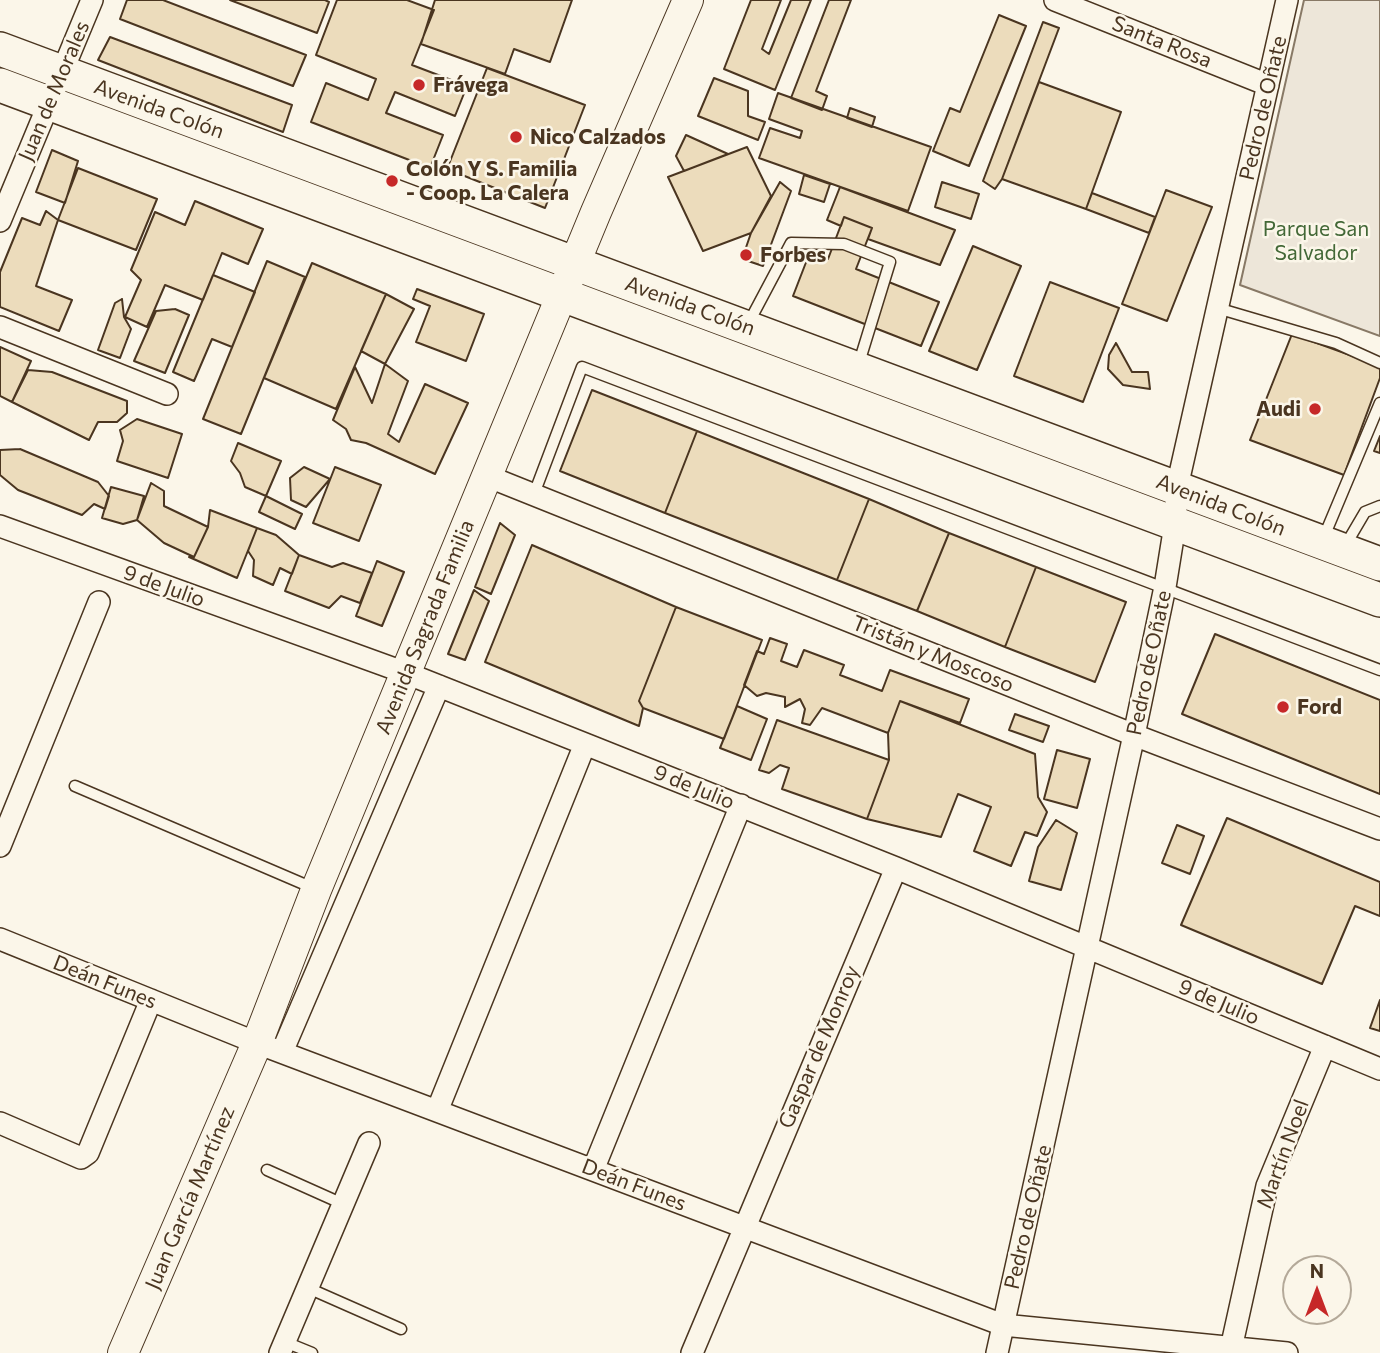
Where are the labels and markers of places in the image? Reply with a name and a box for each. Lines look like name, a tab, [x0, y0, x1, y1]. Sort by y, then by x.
place label: Frávega	[433, 72, 509, 98]
marker: Frávega	[411, 77, 427, 93]
place label: Nico Calzados	[530, 124, 666, 150]
marker: Nico Calzados	[508, 129, 524, 145]
place label: Colón Y S. Familia - Coop. La Calera	[406, 156, 577, 206]
marker: Colón Y S. Familia - Coop. La Calera	[384, 173, 400, 189]
place label: Forbes	[760, 242, 826, 268]
marker: Forbes	[738, 247, 754, 263]
place label: Audi	[1256, 396, 1301, 422]
marker: Audi	[1307, 401, 1323, 417]
place label: Ford	[1297, 694, 1342, 720]
marker: Ford	[1275, 699, 1291, 715]

